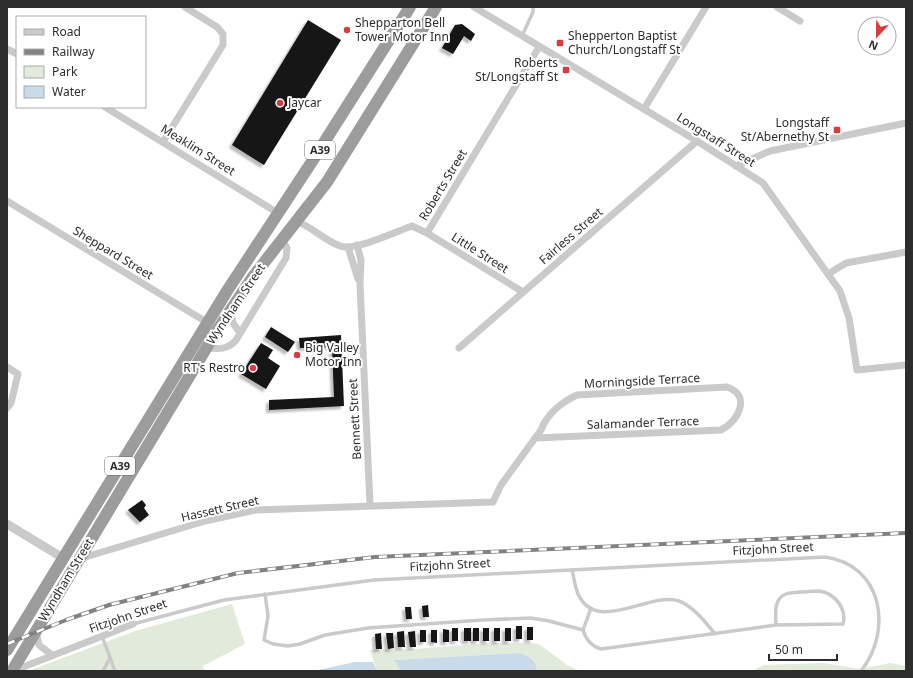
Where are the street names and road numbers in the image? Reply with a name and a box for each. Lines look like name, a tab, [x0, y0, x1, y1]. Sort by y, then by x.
street label: Longstaff Street	[674, 109, 760, 171]
street label: Meaklim Street	[158, 120, 239, 180]
road number: A39	[305, 141, 335, 159]
street label: Roberts Street	[415, 145, 471, 224]
street label: Fairless Street	[535, 203, 607, 268]
street label: Sheppard Street	[70, 222, 157, 284]
street label: Little Street	[448, 228, 513, 277]
street label: Wyndham Street	[202, 259, 269, 347]
street label: Morningside Terrace	[584, 369, 701, 392]
street label: Bennett Street	[344, 377, 365, 460]
street label: Salamander Terrace	[587, 412, 700, 433]
road number: A39	[105, 457, 135, 475]
street label: Hassett Street	[179, 491, 261, 526]
street label: Wyndham Street	[34, 534, 97, 624]
street label: Fitzjohn Street	[732, 538, 815, 559]
street label: Fitzjohn Street	[409, 554, 492, 575]
street label: Fitzjohn Street	[87, 594, 170, 637]

